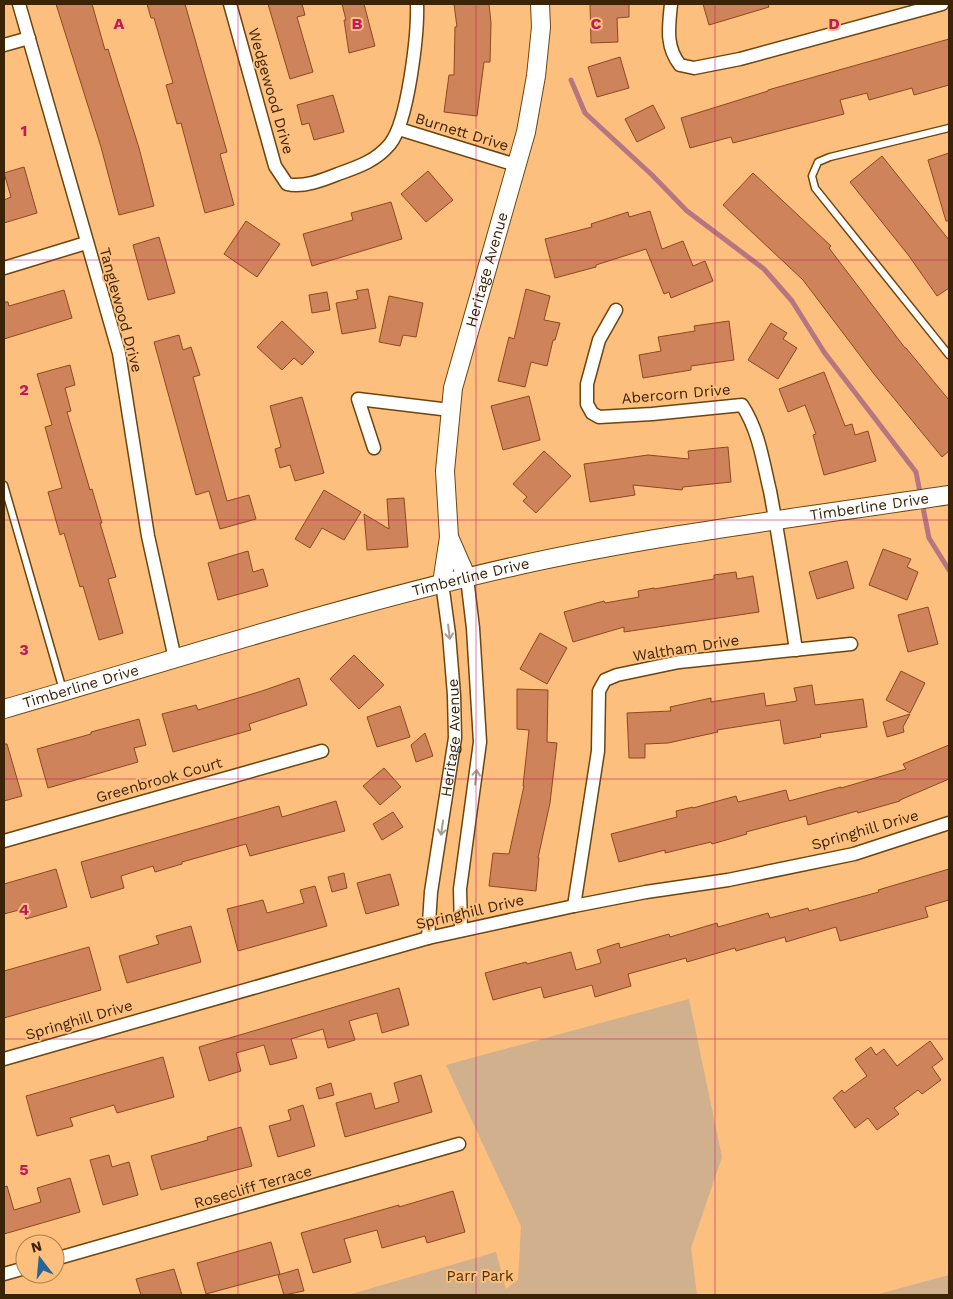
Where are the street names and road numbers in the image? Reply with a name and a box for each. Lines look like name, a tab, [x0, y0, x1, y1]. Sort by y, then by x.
street label: Wedgewood Drive	[244, 26, 298, 156]
street label: Burnett Drive	[413, 109, 511, 155]
street label: Heritage Avenue	[462, 210, 512, 329]
street label: Tanglewood Drive	[96, 246, 146, 374]
street label: Abercorn Drive	[621, 380, 731, 408]
street label: Timberline Drive	[809, 489, 930, 524]
street label: Timberline Drive	[410, 554, 531, 600]
street label: Waltham Drive	[632, 631, 740, 665]
street label: Timberline Drive	[21, 661, 141, 712]
street label: Heritage Avenue	[437, 678, 464, 798]
street label: Greenbrook Court	[94, 753, 225, 807]
street label: Springhill Drive	[809, 806, 921, 854]
street label: Springhill Drive	[414, 891, 526, 933]
street label: Springhill Drive	[23, 996, 135, 1044]
street label: Rosecliff Terrace	[192, 1162, 314, 1212]

